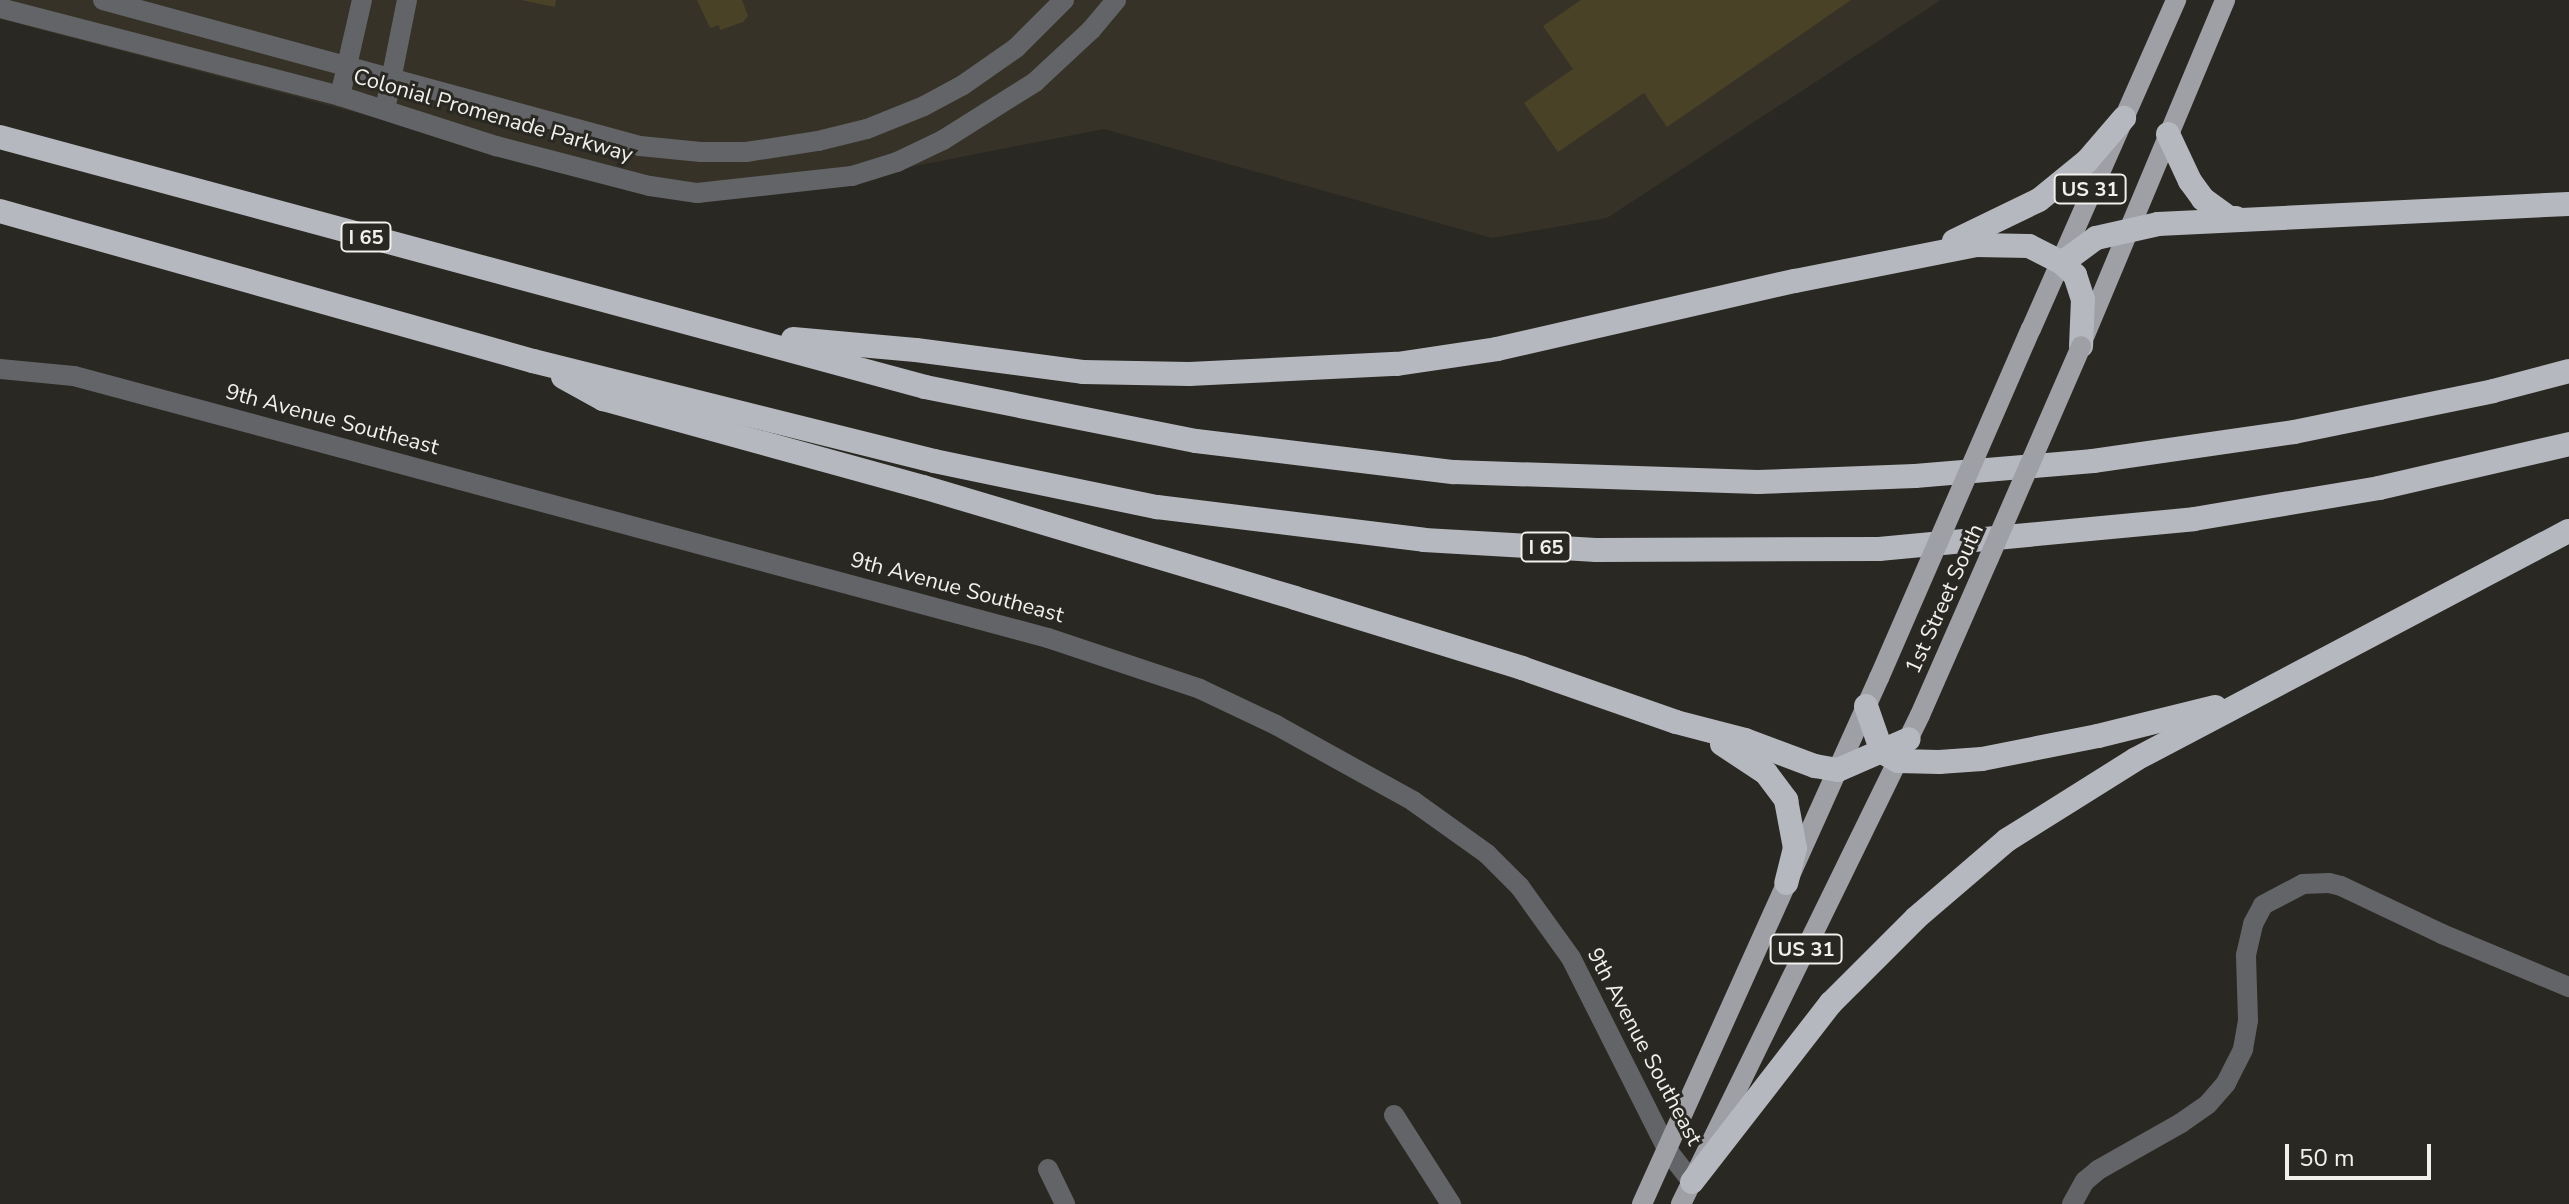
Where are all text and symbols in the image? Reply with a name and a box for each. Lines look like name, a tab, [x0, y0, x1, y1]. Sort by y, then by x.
street label: Colonial Promenade Parkway	[350, 63, 636, 169]
road number: US 31	[2052, 173, 2128, 205]
road number: I 65	[340, 221, 392, 253]
street label: 9th Avenue Southeast	[223, 379, 441, 461]
street label: 1st Street South	[1900, 520, 1990, 678]
road number: I 65	[1520, 531, 1572, 563]
street label: 9th Avenue Southeast	[848, 547, 1066, 629]
road number: US 31	[1768, 933, 1844, 965]
street label: 9th Avenue Southeast	[1581, 944, 1707, 1150]
scale bar	[2289, 1128, 2435, 1178]
text: 50 m	[2299, 1142, 2355, 1174]

